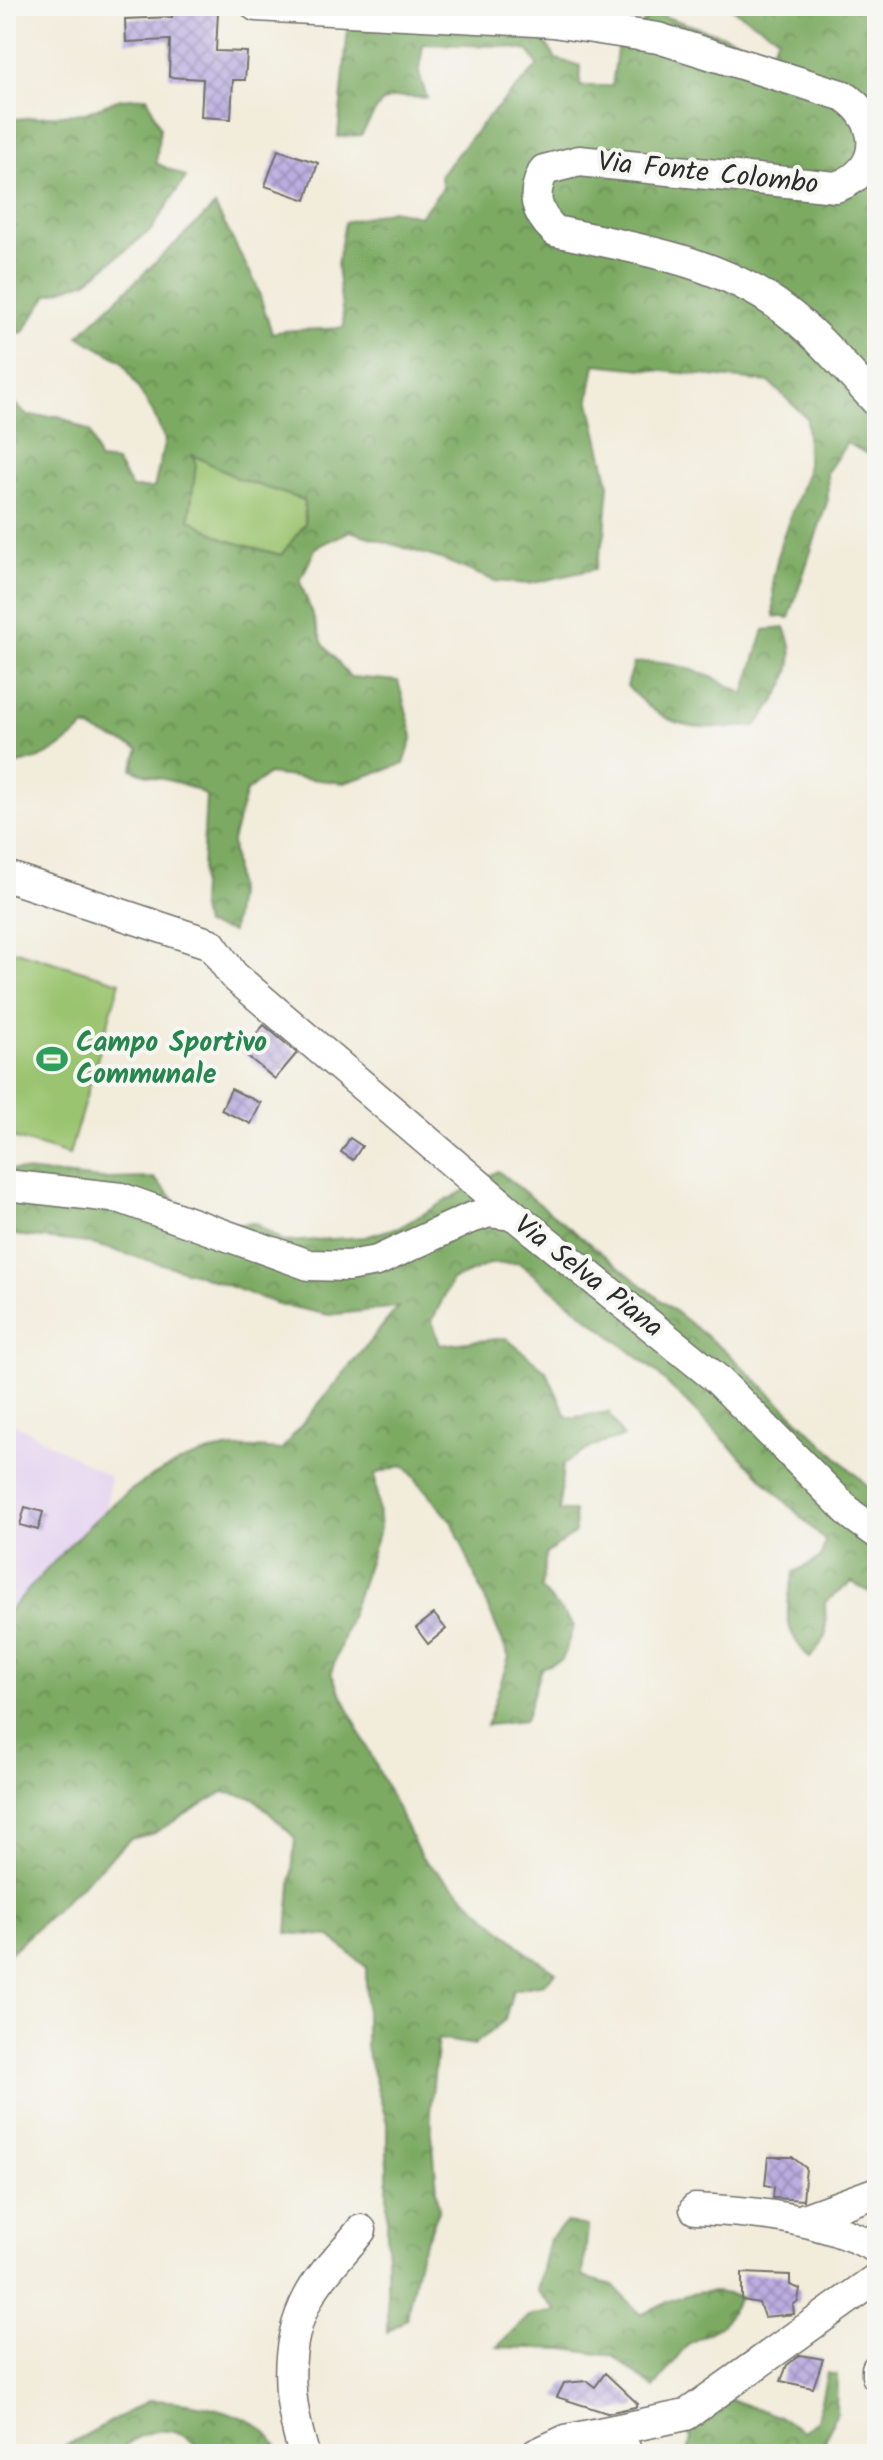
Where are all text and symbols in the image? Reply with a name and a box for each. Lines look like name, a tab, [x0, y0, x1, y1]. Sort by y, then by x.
street label: Via Fonte Colombo	[595, 140, 821, 208]
place label: Campo Sportivo Communale	[76, 1021, 267, 1098]
sports icon: Campo Sportivo Communale	[35, 1042, 69, 1076]
street label: Via Selva Piana	[503, 1204, 673, 1350]

